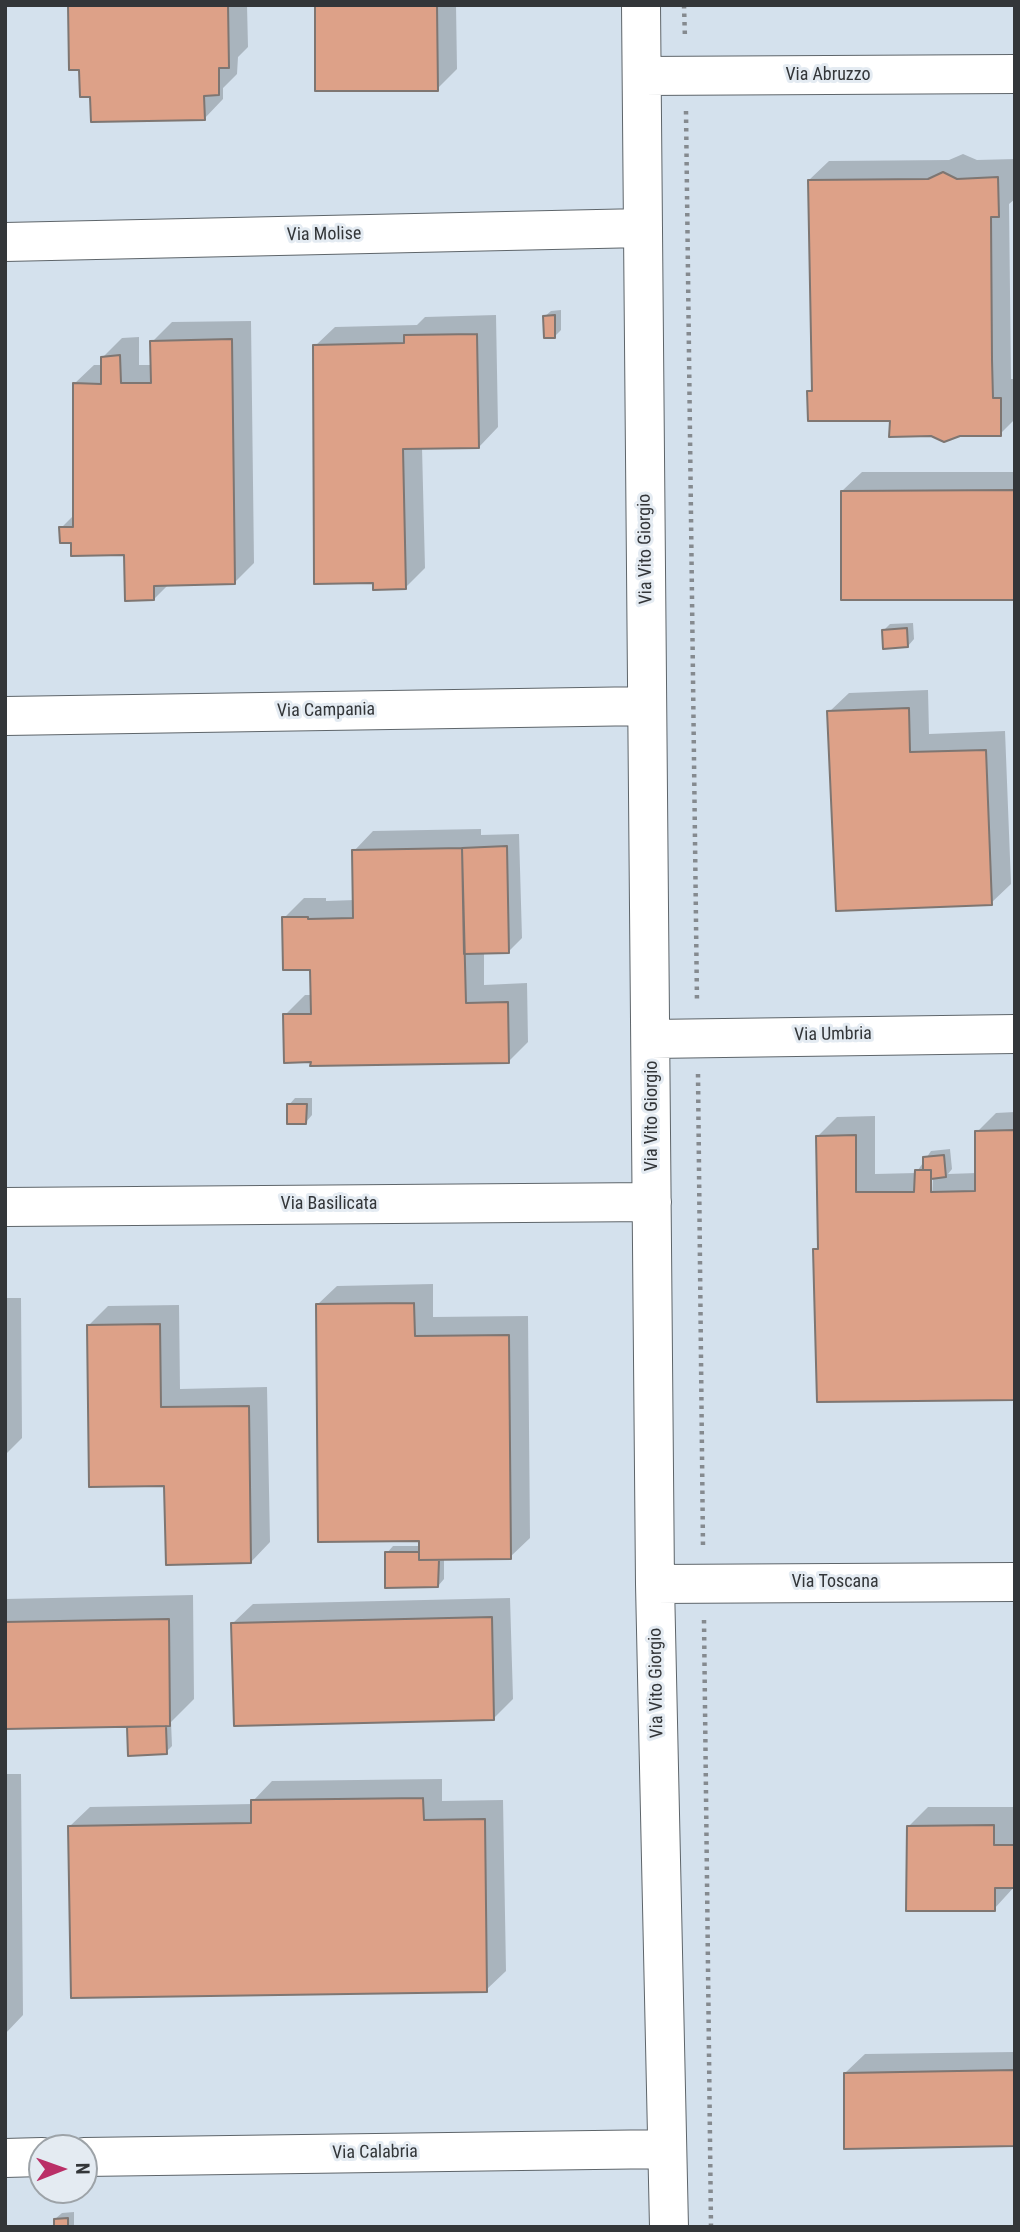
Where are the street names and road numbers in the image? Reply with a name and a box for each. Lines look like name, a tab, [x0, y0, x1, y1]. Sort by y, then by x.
street label: Via Abruzzo	[785, 64, 871, 86]
street label: Via Molise	[287, 224, 361, 246]
street label: Via Vito Giorgio	[634, 493, 658, 605]
street label: Via Campania	[277, 699, 375, 723]
street label: Via Umbria	[794, 1024, 872, 1046]
street label: Via Vito Giorgio	[641, 1061, 663, 1171]
street label: Via Basilicata	[281, 1193, 377, 1215]
street label: Via Toscana	[792, 1571, 878, 1593]
street label: Via Vito Giorgio	[645, 1627, 669, 1739]
street label: Via Calabria	[332, 2141, 418, 2165]

